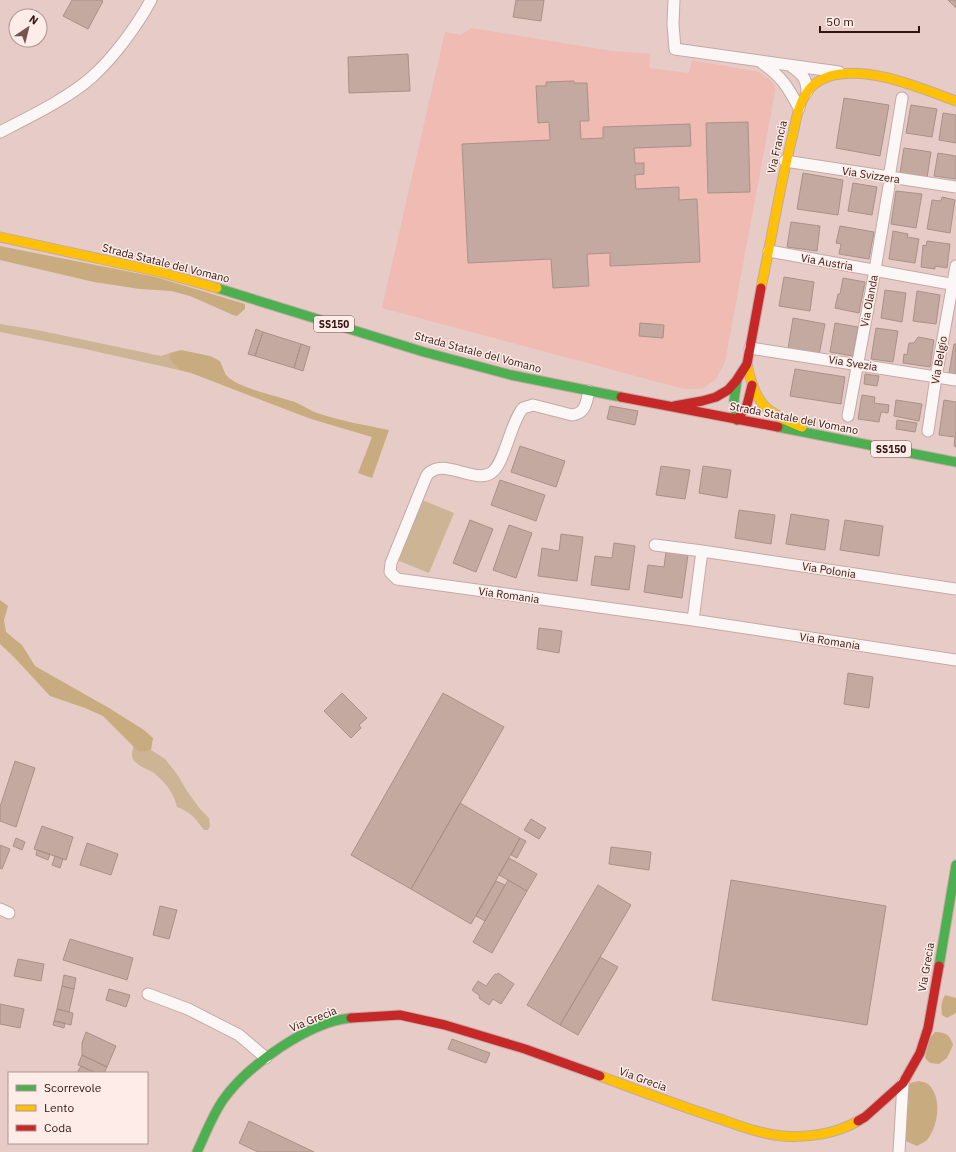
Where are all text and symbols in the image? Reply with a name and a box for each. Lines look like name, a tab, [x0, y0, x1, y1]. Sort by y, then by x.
north arrow	[8, 8, 48, 48]
scale bar	[820, 8, 919, 34]
text: N	[26, 12, 41, 28]
text: 50 m	[826, 14, 854, 29]
street label: Via Francia	[764, 119, 790, 175]
street label: Via Svizzera	[841, 164, 901, 187]
street label: Strada Statale del Vomano	[101, 240, 231, 286]
street label: Via Austria	[800, 251, 854, 274]
street label: Via Olanda	[857, 273, 881, 328]
road number: SS150	[314, 316, 354, 332]
street label: Strada Statale del Vomano	[413, 328, 543, 376]
street label: Via Belgio	[928, 335, 950, 385]
street label: Via Svezia	[828, 352, 879, 374]
street label: Strada Statale del Vomano	[728, 399, 860, 437]
road number: SS150	[871, 441, 911, 457]
street label: Via Polonia	[801, 559, 857, 581]
street label: Via Romania	[478, 584, 540, 606]
street label: Via Romania	[799, 629, 861, 653]
street label: Via Grecia	[915, 941, 937, 993]
street label: Via Grecia	[287, 1003, 339, 1035]
street label: Via Grecia	[617, 1064, 669, 1094]
legend	[8, 1072, 148, 1144]
text: Scorrevole	[44, 1080, 102, 1095]
text: Lento	[44, 1100, 74, 1115]
text: Coda	[44, 1120, 72, 1135]

